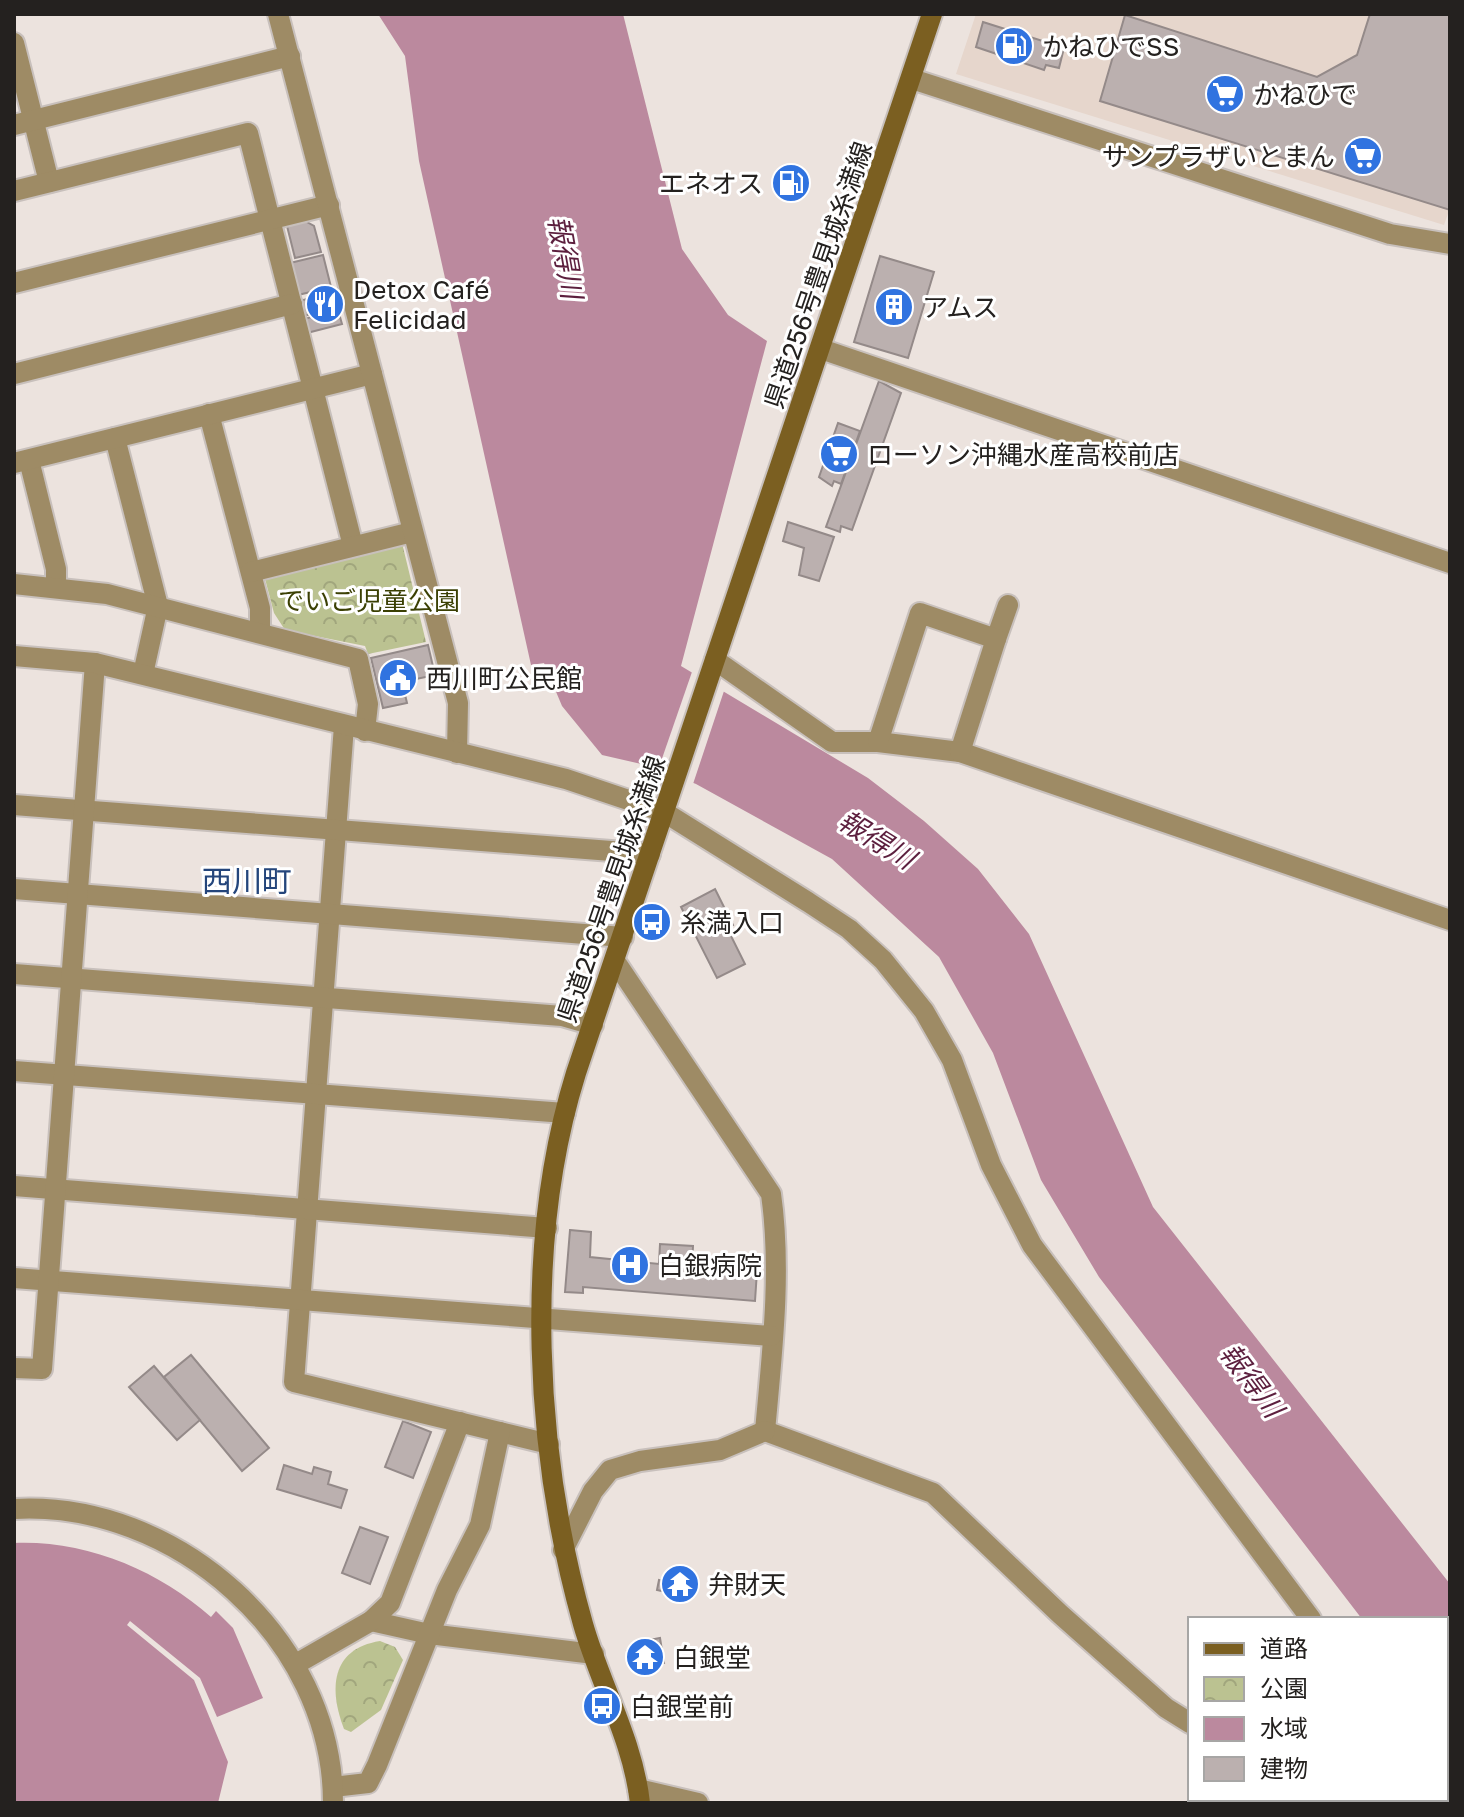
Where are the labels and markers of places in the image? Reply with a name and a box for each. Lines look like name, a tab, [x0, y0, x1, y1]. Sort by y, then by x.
fuel station icon: かねひでSS	[993, 25, 1035, 67]
place label: かねひでSS	[1042, 31, 1179, 62]
supermarket icon: かねひで	[1204, 73, 1246, 115]
place label: かねひで	[1253, 79, 1357, 110]
supermarket icon: サンプラザいとまん	[1342, 135, 1384, 177]
place label: サンプラザいとまん	[1102, 141, 1335, 172]
fuel station icon: エネオス	[770, 162, 812, 204]
place label: エネオス	[659, 168, 763, 199]
place label: Detox Café Felicidad	[353, 274, 489, 335]
restaurant icon: Detox Café Felicidad	[304, 283, 346, 325]
building icon: アムス	[873, 286, 915, 328]
place label: アムス	[922, 292, 998, 323]
supermarket icon: ローソン沖縄水産高校前店	[818, 433, 860, 475]
place label: ローソン沖縄水産高校前店	[867, 439, 1179, 470]
public building icon: 西川町公民館	[377, 657, 419, 699]
place label: 西川町公民館	[426, 663, 582, 694]
bus stop icon: 糸満入口	[631, 901, 673, 943]
place label: 糸満入口	[680, 907, 784, 938]
hospital icon: 白銀病院	[609, 1244, 651, 1286]
place label: 白銀病院	[658, 1250, 762, 1281]
temple icon: 弁財天	[659, 1563, 701, 1605]
place label: 弁財天	[708, 1569, 786, 1600]
temple icon: 白銀堂	[624, 1636, 666, 1678]
place label: 白銀堂	[673, 1642, 751, 1673]
bus stop icon: 白銀堂前	[581, 1685, 623, 1727]
place label: 白銀堂前	[630, 1691, 734, 1722]

